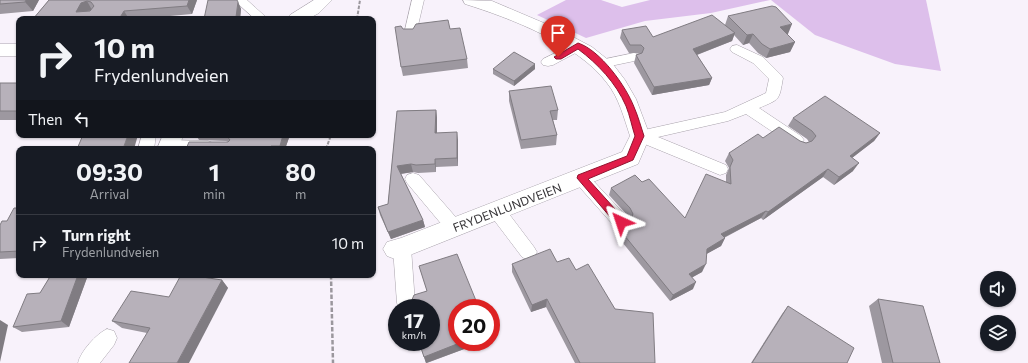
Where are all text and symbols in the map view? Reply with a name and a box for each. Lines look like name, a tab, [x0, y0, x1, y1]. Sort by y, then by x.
pin	[541, 16, 575, 57]
icon: arrive	[547, 22, 569, 44]
text: 10 m	[94, 30, 155, 64]
icon: right	[28, 32, 80, 84]
text: Frydenlundveien	[94, 64, 229, 86]
icon: left	[71, 108, 93, 130]
text: Then	[28, 110, 63, 128]
text: 09:30	[76, 157, 143, 186]
text: 1	[209, 157, 220, 186]
text: 80	[285, 157, 316, 186]
street label: FRYDENLUNDVEIEN	[451, 180, 563, 234]
text: Arrival	[90, 186, 129, 202]
text: min	[203, 186, 225, 202]
text: m	[295, 186, 306, 202]
position arrow	[600, 201, 642, 243]
text: Turn right	[62, 226, 131, 244]
icon: right	[28, 232, 50, 254]
text: 10 m	[332, 234, 364, 252]
text: Frydenlundveien	[62, 244, 159, 260]
map controls	[980, 271, 1016, 351]
button: sound	[980, 271, 1016, 307]
speed limit sign: 20	[448, 299, 500, 351]
text: 17	[404, 308, 424, 332]
button: layers	[980, 315, 1016, 351]
text: km/h	[402, 329, 426, 341]

